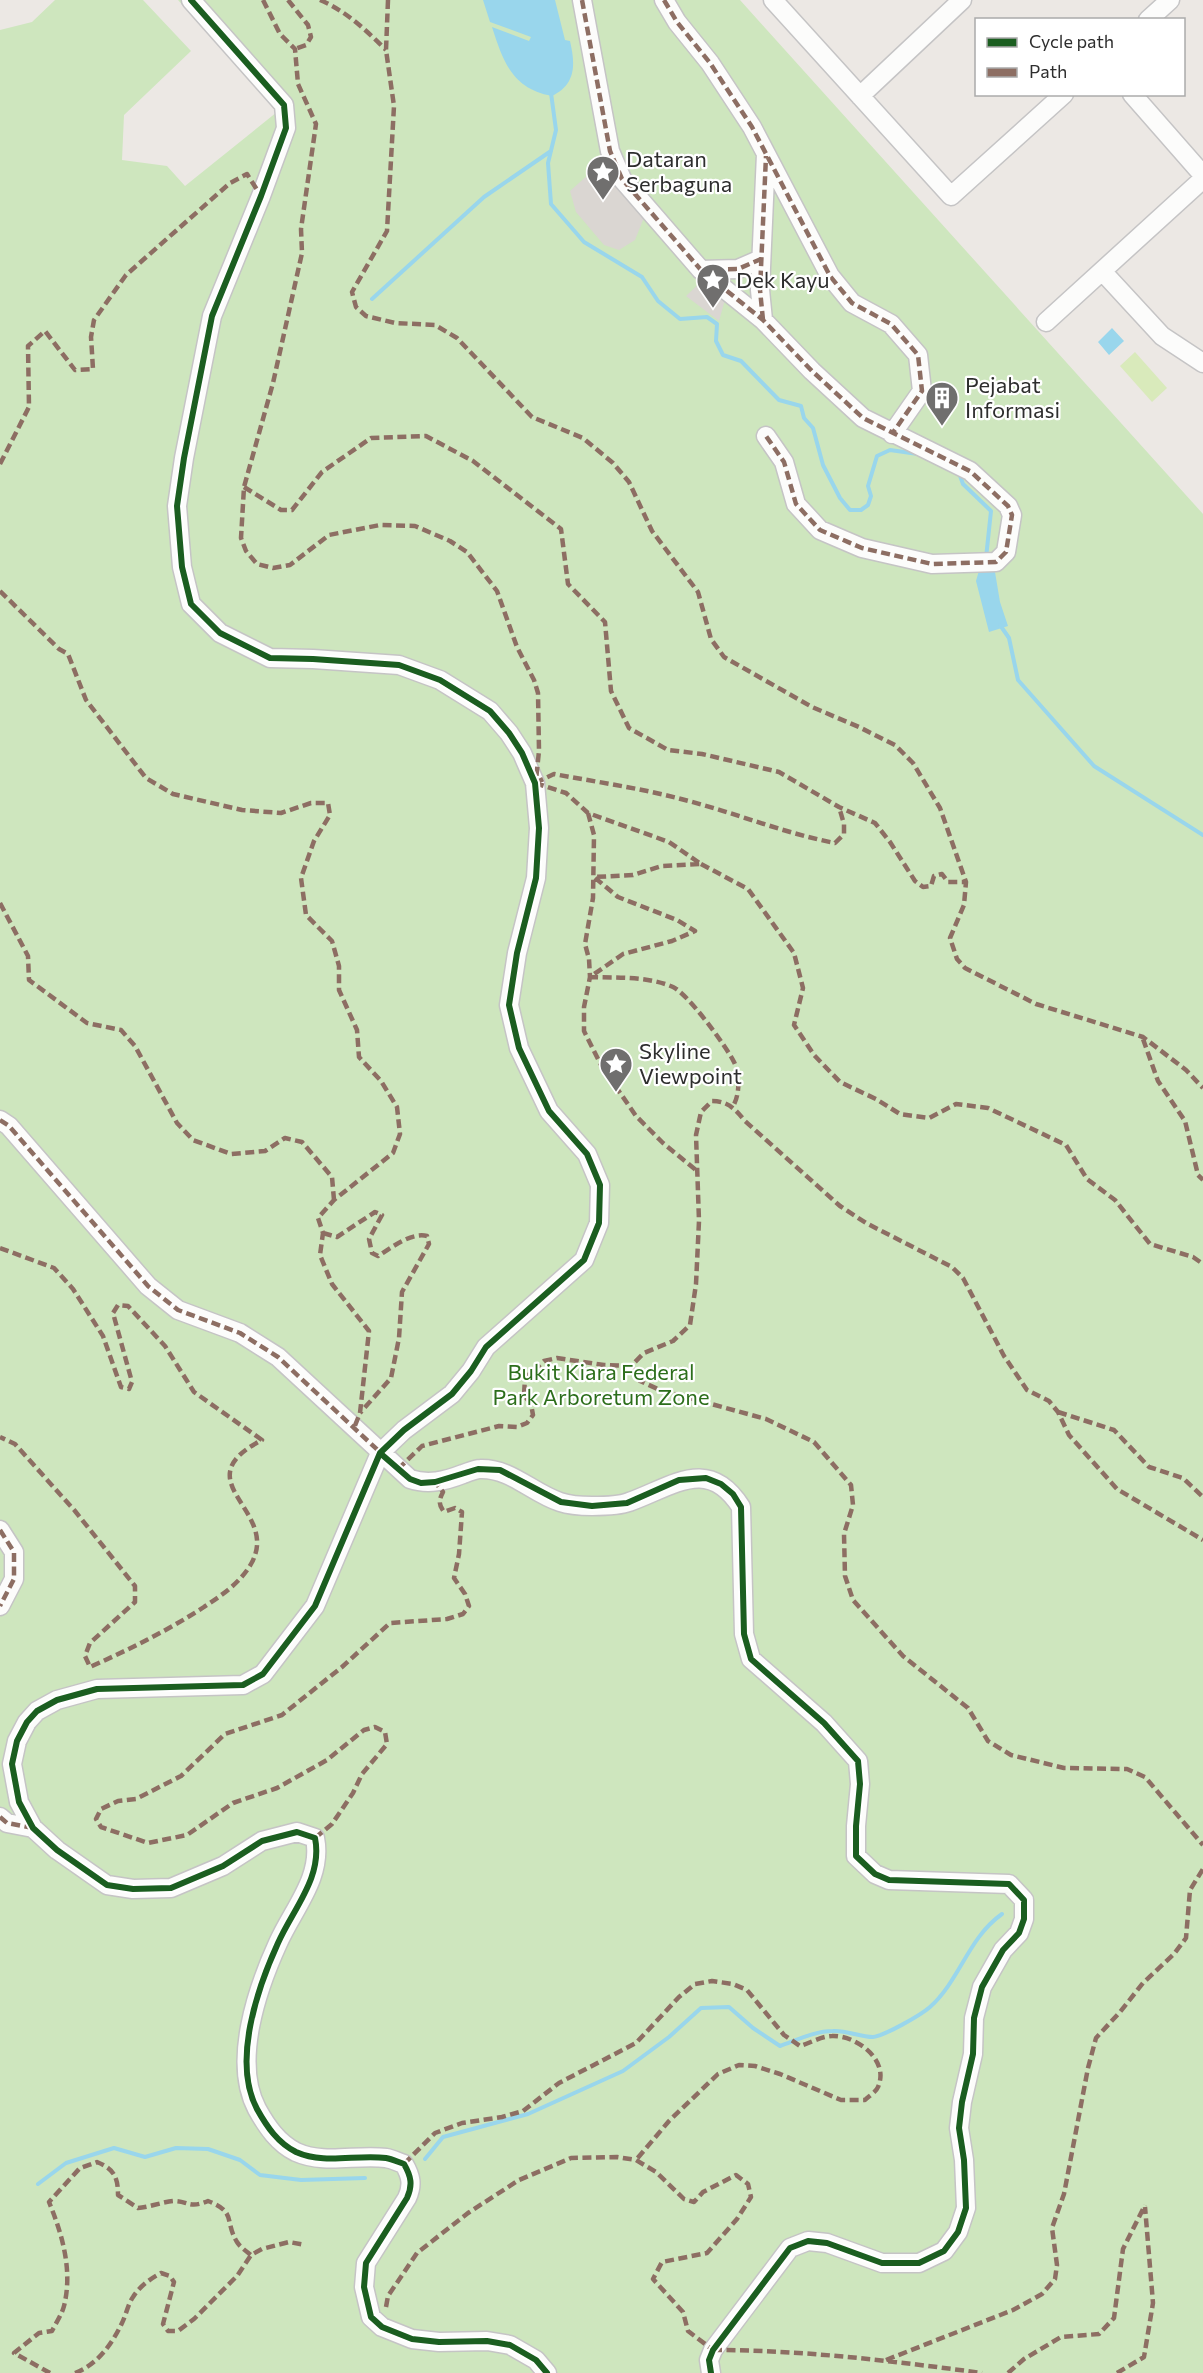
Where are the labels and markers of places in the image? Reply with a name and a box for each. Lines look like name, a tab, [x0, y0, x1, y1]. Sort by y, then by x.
place label: Dataran Serbaguna	[626, 145, 732, 197]
place icon: Dataran Serbaguna	[585, 154, 621, 201]
place icon: Dek Kayu	[695, 262, 731, 309]
place label: Dek Kayu	[736, 266, 830, 293]
place label: Pejabat Informasi	[965, 371, 1060, 423]
building icon: Pejabat Informasi	[924, 380, 960, 427]
place label: Skyline Viewpoint	[639, 1037, 742, 1089]
place icon: Skyline Viewpoint	[598, 1046, 634, 1093]

